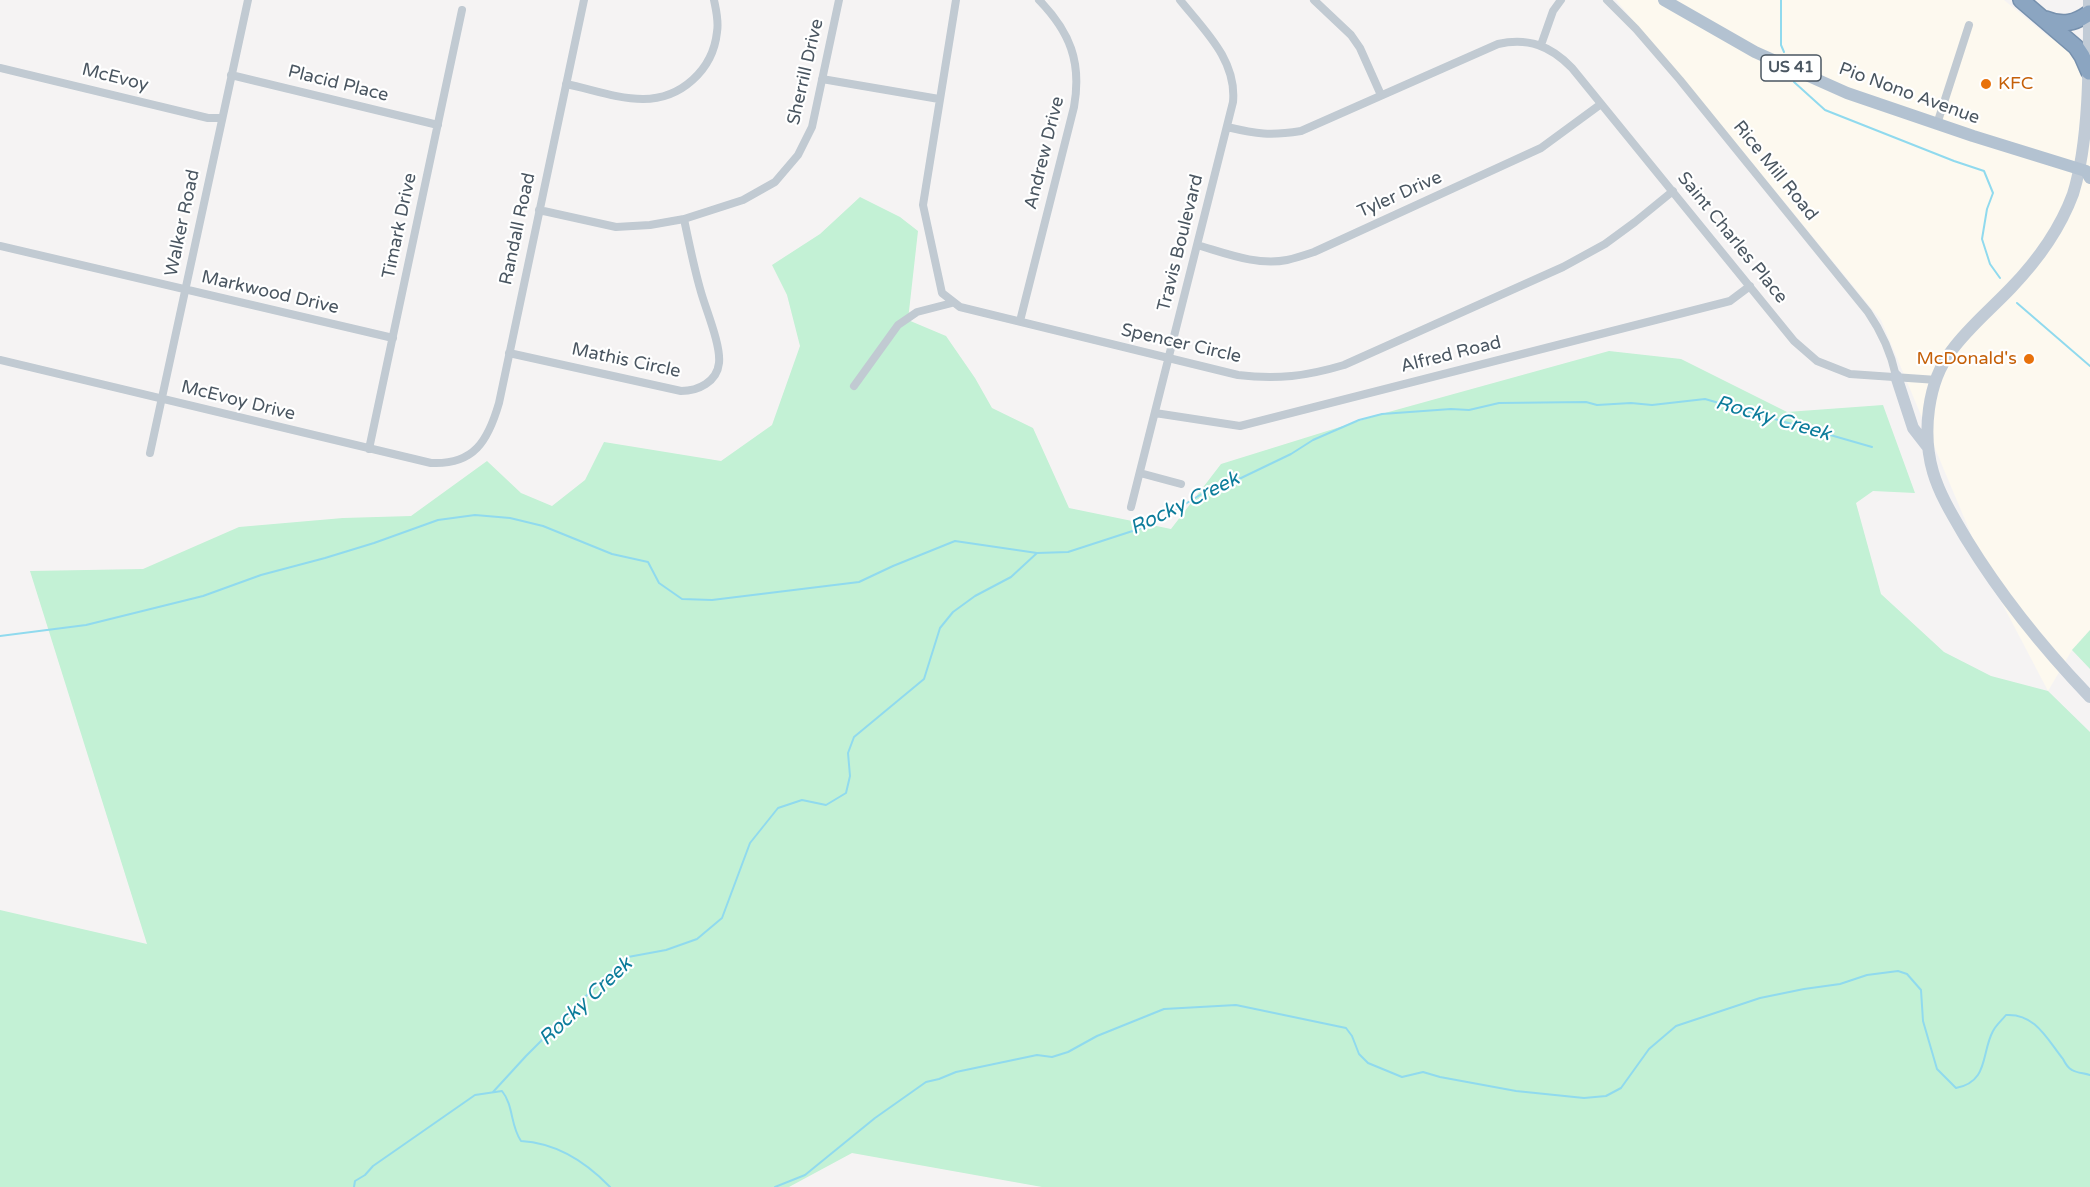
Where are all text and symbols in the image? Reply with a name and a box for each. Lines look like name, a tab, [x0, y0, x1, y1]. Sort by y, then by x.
street label: Sherrill Drive	[783, 17, 829, 127]
road number: US 41	[1761, 55, 1821, 81]
street label: McEvoy	[79, 59, 151, 97]
street label: Pio Nono Avenue	[1836, 59, 1982, 129]
street label: Placid Place	[285, 61, 391, 107]
place label: KFC	[1998, 73, 2033, 95]
marker: KFC	[1979, 77, 1993, 91]
street label: Andrew Drive	[1021, 94, 1069, 212]
street label: Rice Mill Road	[1728, 117, 1822, 225]
street label: Tyler Drive	[1355, 167, 1445, 223]
street label: Walker Road	[161, 168, 205, 278]
street label: Saint Charles Place	[1672, 168, 1792, 308]
street label: Timark Drive	[378, 171, 422, 281]
street label: Randall Road	[496, 171, 540, 287]
street label: Travis Boulevard	[1154, 172, 1208, 314]
street label: Markwood Drive	[199, 267, 341, 319]
street label: Spencer Circle	[1119, 320, 1243, 368]
street label: Alfred Road	[1399, 332, 1503, 378]
street label: Mathis Circle	[570, 339, 682, 383]
place label: McDonald's	[1917, 348, 2017, 370]
marker: McDonald's	[2022, 352, 2036, 366]
street label: McEvoy Drive	[179, 376, 297, 426]
water label: Rocky Creek	[1713, 391, 1833, 447]
water label: Rocky Creek	[1126, 467, 1244, 541]
water label: Rocky Creek	[534, 953, 638, 1051]

